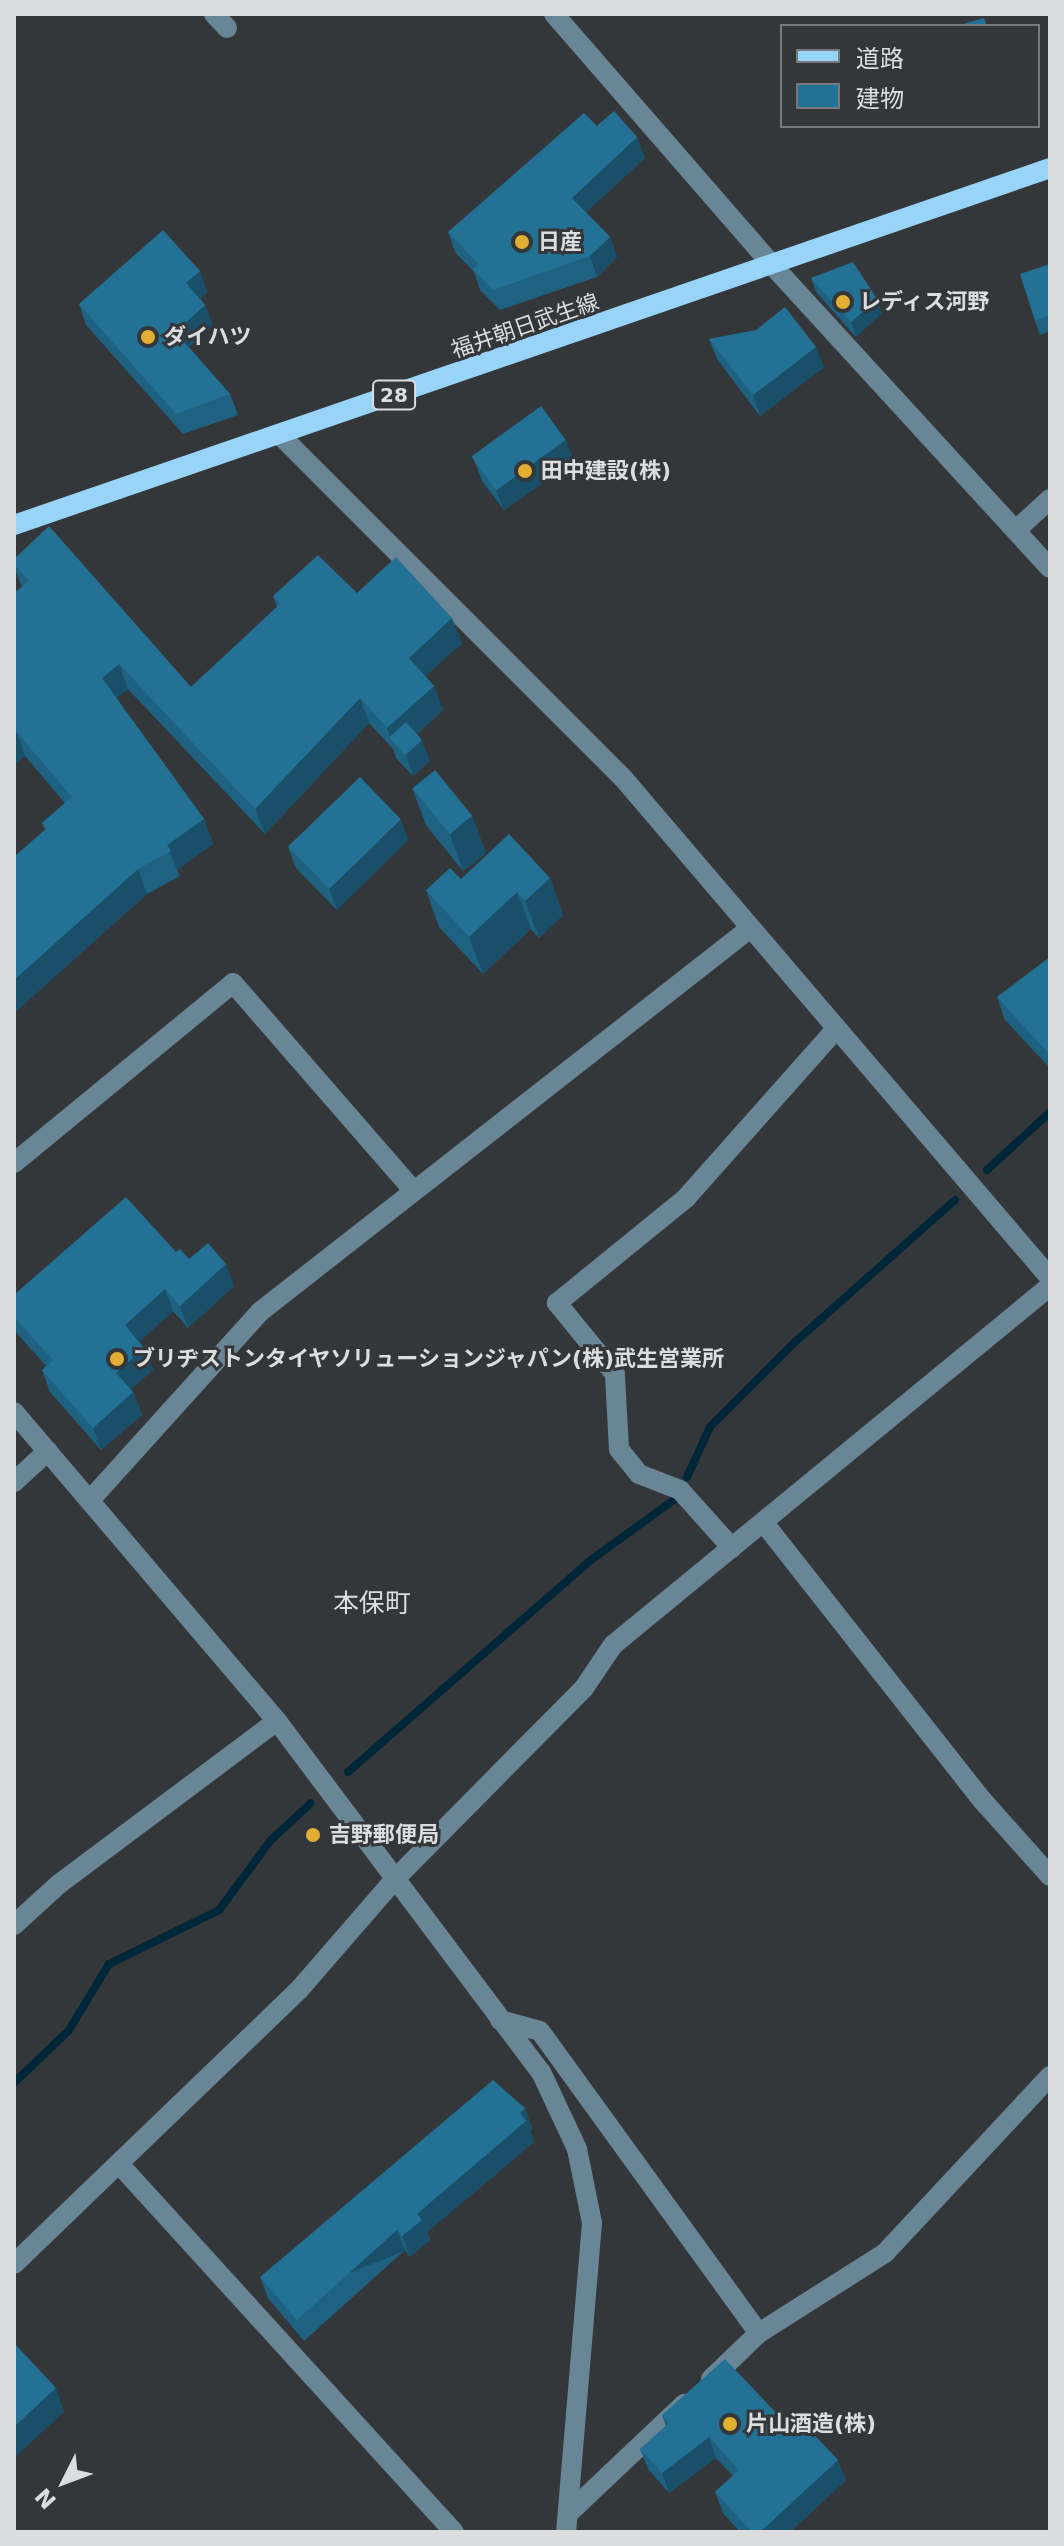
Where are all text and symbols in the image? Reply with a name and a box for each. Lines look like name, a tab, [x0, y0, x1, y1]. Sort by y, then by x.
legend	[780, 24, 1040, 128]
text: 道路	[856, 45, 904, 73]
text: 建物	[856, 85, 904, 113]
place label: 日産	[538, 229, 582, 255]
marker: 日産	[513, 233, 531, 251]
street label: 福井朝日武生線	[448, 288, 602, 364]
place label: レディス河野	[859, 289, 991, 315]
marker: レディス河野	[834, 293, 852, 311]
place label: ダイハツ	[164, 324, 252, 350]
marker: ダイハツ	[139, 328, 157, 346]
road number: 28	[372, 379, 416, 411]
place label: 田中建設(株)	[541, 458, 671, 484]
marker: 田中建設(株)	[516, 462, 534, 480]
place label: ブリヂストンタイヤソリューションジャパン(株)武生営業所	[133, 1346, 725, 1372]
marker: ブリヂストンタイヤソリューションジャパン(株)武生営業所	[108, 1350, 126, 1368]
district label: 本保町	[333, 1588, 411, 1620]
place label: 吉野郵便局	[329, 1822, 439, 1848]
marker: 吉野郵便局	[304, 1826, 322, 1844]
place label: 片山酒造(株)	[746, 2411, 876, 2437]
marker: 片山酒造(株)	[721, 2415, 739, 2433]
north arrow	[24, 2442, 104, 2522]
text: N	[30, 2483, 61, 2514]

